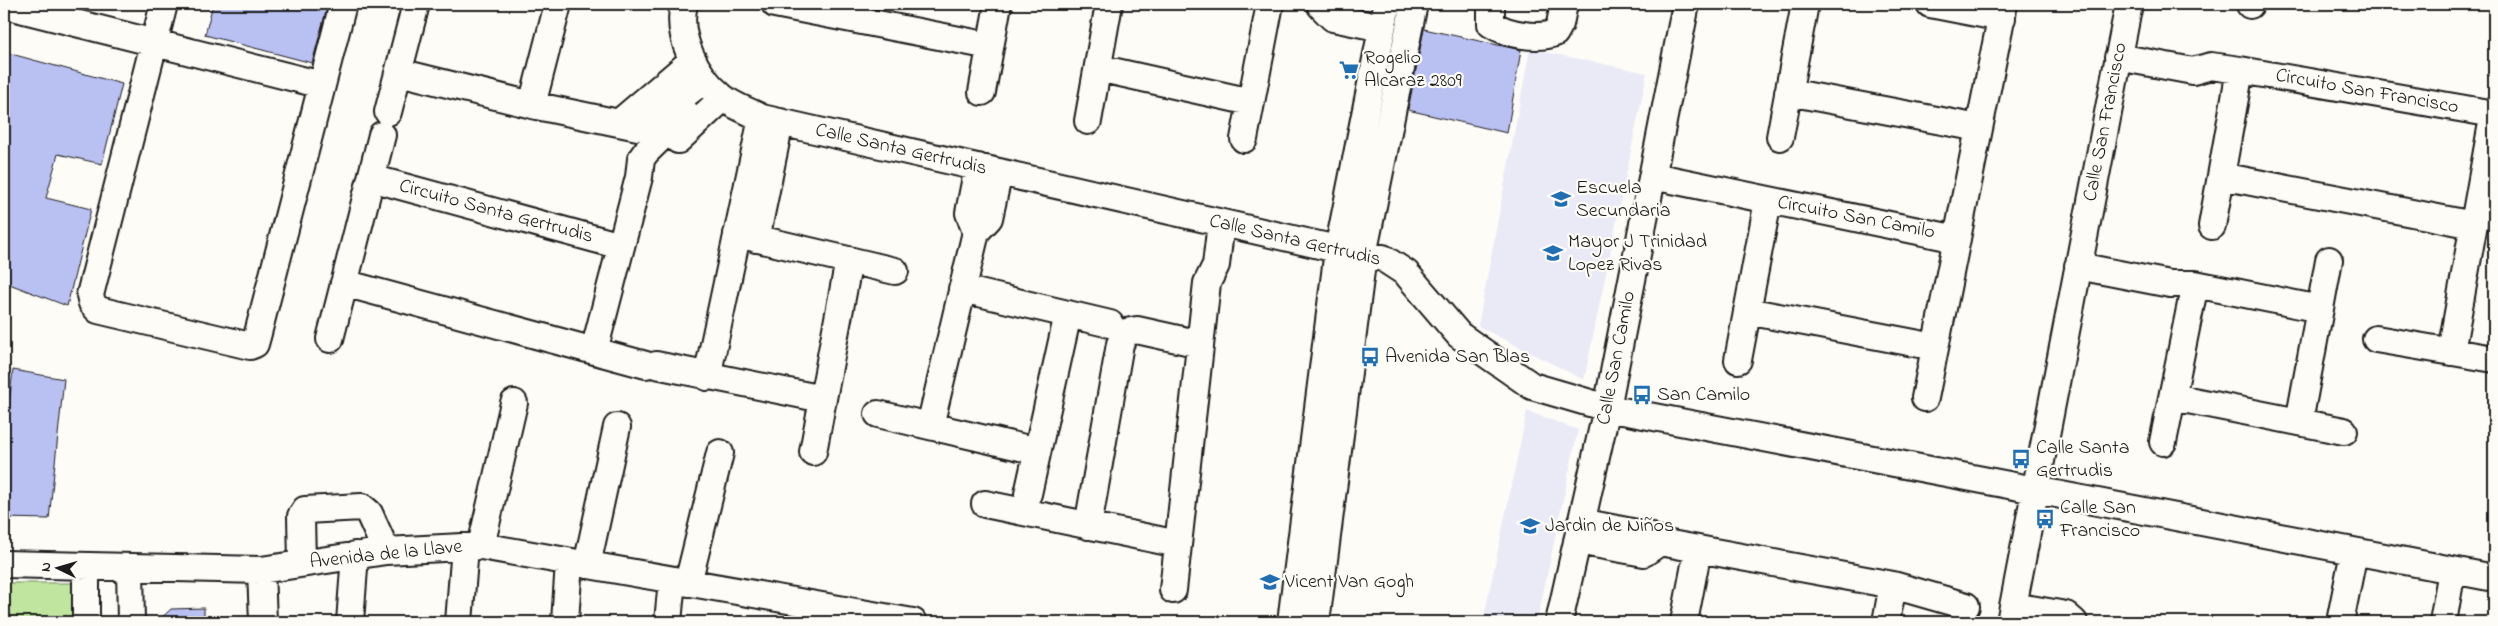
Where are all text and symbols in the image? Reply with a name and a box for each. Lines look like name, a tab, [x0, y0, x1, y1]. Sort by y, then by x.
street label: Calle San Francisco	[2076, 40, 2136, 204]
place label: Rogelio Alcaraz 2809	[1364, 44, 1462, 96]
supermarket icon: Rogelio Alcaraz 2809	[1338, 59, 1360, 81]
street label: Circuito San Francisco	[2273, 62, 2461, 122]
street label: Calle Santa Gertrudis	[812, 116, 990, 184]
street label: Circuito Santa Gertrudis	[396, 172, 596, 252]
place label: Escuela Secundaria	[1576, 174, 1671, 226]
school or university icon: Escuela Secundaria	[1550, 188, 1572, 210]
street label: Circuito San Camilo	[1775, 189, 1937, 247]
street label: Calle Santa Gertrudis	[1206, 207, 1384, 275]
place label: Mayor J Trinidad Lopez Rivas	[1568, 228, 1707, 280]
school or university icon: Mayor J Trinidad Lopez Rivas	[1542, 242, 1564, 264]
street label: Calle San Camilo	[1590, 289, 1644, 427]
place label: Avenida San Blas	[1385, 343, 1530, 372]
bus stop icon: Avenida San Blas	[1359, 346, 1381, 368]
place label: San Camilo	[1657, 381, 1750, 410]
bus stop icon: San Camilo	[1631, 384, 1653, 406]
place label: Calle Santa Gertrudis	[2036, 434, 2129, 486]
bus stop icon: Calle Santa Gertrudis	[2010, 448, 2032, 470]
place label: Calle San Francisco	[2059, 494, 2140, 546]
bus stop icon: Calle San Francisco	[2034, 508, 2056, 530]
place label: Jardin de Niños	[1545, 512, 1674, 541]
school or university icon: Jardin de Niños	[1519, 515, 1541, 537]
street label: Avenida de la Llave	[308, 533, 464, 577]
north arrow	[32, 544, 82, 594]
text: N	[36, 561, 57, 573]
place label: Vicent Van Gogh	[1284, 568, 1414, 598]
school or university icon: Vicent Van Gogh	[1259, 571, 1281, 593]

